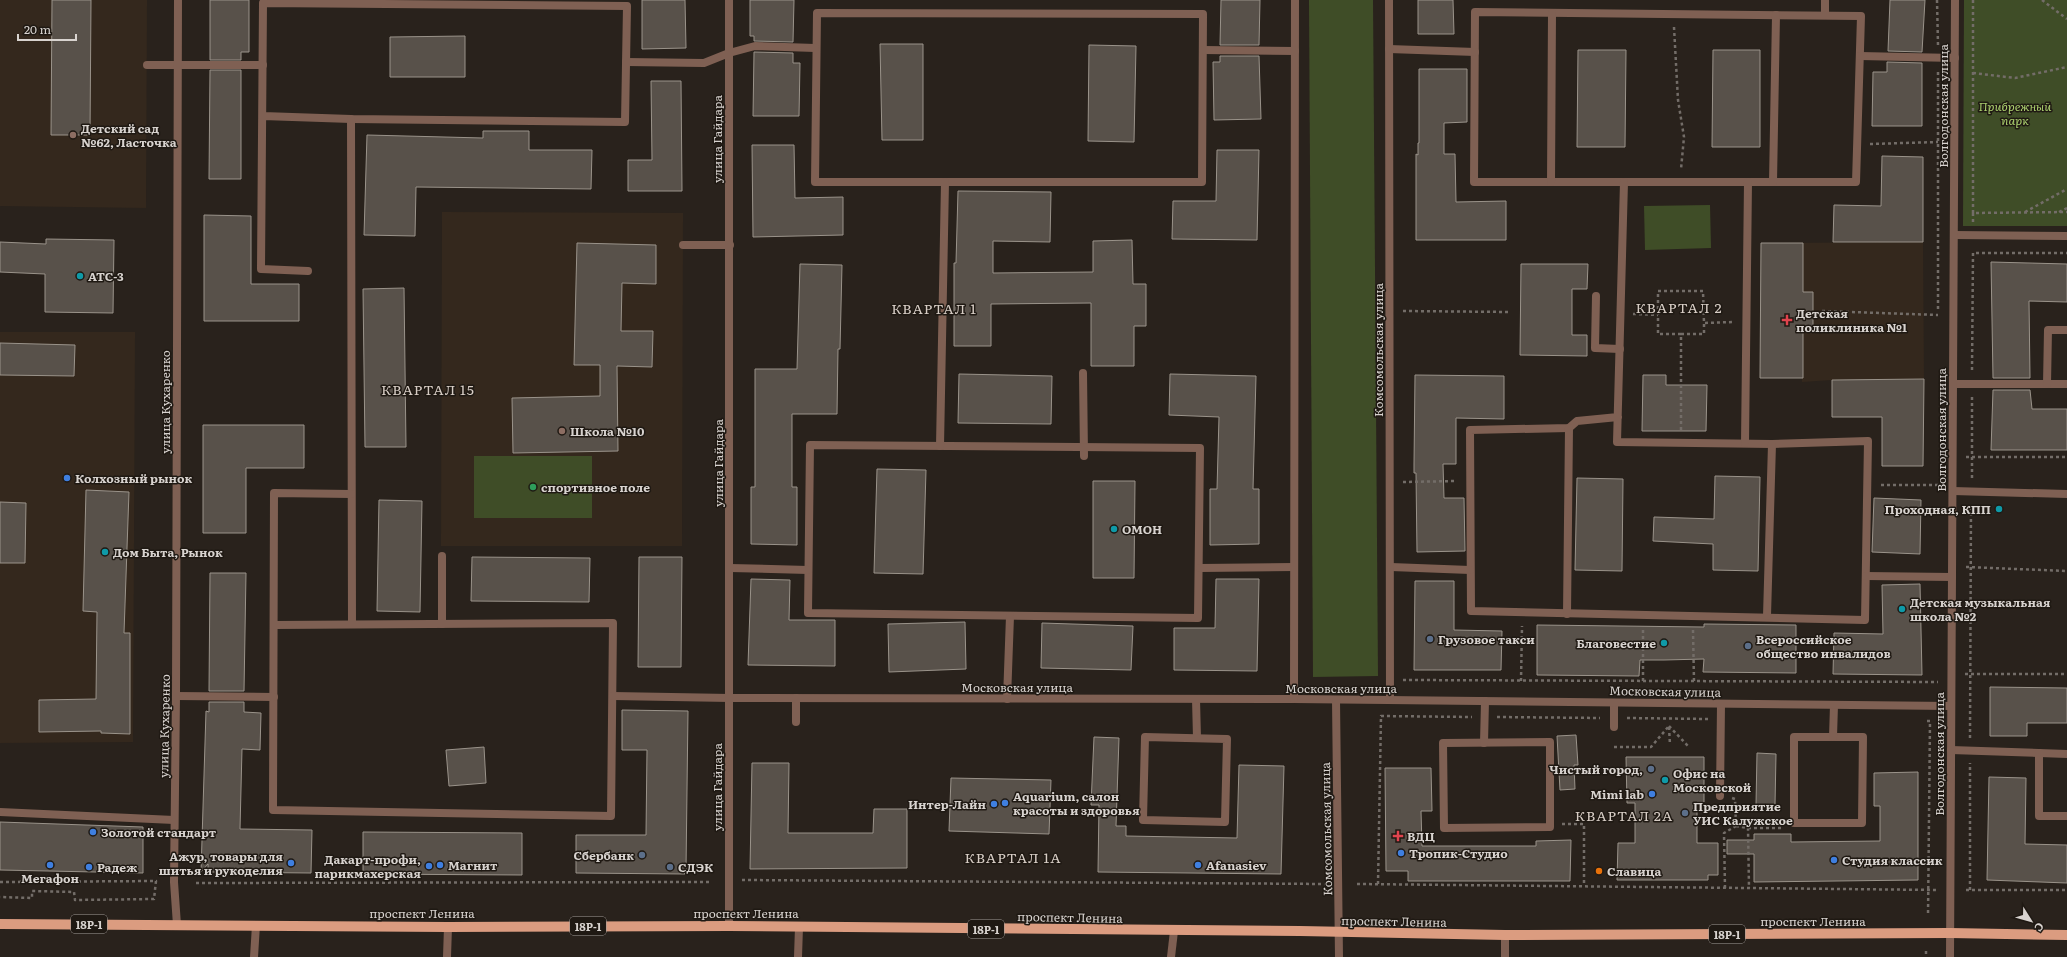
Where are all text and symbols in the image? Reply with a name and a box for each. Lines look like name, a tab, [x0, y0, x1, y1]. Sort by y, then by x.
scale bar	[18, 16, 76, 42]
text: 20 m	[24, 20, 51, 38]
street label: Волгодонская улица	[1934, 44, 1952, 168]
street label: улица Гайдара	[708, 95, 726, 183]
park label: Прибрежный парк	[1979, 97, 2052, 129]
place label: Детский сад №62, Ласточка	[81, 119, 177, 151]
marker: Детский сад №62, Ласточка	[68, 130, 78, 140]
place label: АТС-3	[88, 267, 124, 285]
marker: АТС-3	[75, 271, 85, 281]
street label: Комсомольская улица	[1369, 282, 1387, 417]
district label: КВАРТАЛ 2	[1635, 297, 1723, 317]
district label: КВАРТАЛ 1	[891, 298, 977, 318]
place label: Детская поликлиника №1	[1796, 304, 1907, 336]
marker: Детская поликлиника №1	[1781, 314, 1793, 326]
street label: улица Кухаренко	[156, 350, 174, 454]
street label: Волгодонская улица	[1932, 368, 1950, 492]
district label: КВАРТАЛ 15	[381, 379, 475, 399]
street label: улица Гайдара	[709, 419, 727, 507]
place label: Школа №10	[570, 422, 645, 440]
marker: Школа №10	[557, 426, 567, 436]
place label: Колхозный рынок	[75, 469, 193, 487]
marker: Колхозный рынок	[62, 473, 72, 483]
place label: спортивное поле	[541, 478, 650, 496]
marker: спортивное поле	[528, 482, 538, 492]
place label: Проходная, КПП	[1885, 500, 1991, 518]
marker: Проходная, КПП	[1994, 504, 2004, 514]
place label: ОМОН	[1122, 520, 1162, 538]
marker: ОМОН	[1109, 524, 1119, 534]
place label: Дом Быта, Рынок	[113, 543, 223, 561]
marker: Дом Быта, Рынок	[100, 547, 110, 557]
place label: Детская музыкальная школа №2	[1910, 593, 2051, 625]
marker: Детская музыкальная школа №2	[1897, 604, 1907, 614]
place label: Грузовое такси	[1438, 630, 1535, 648]
place label: Всероссийское общество инвалидов	[1756, 630, 1891, 662]
marker: Грузовое такси	[1425, 634, 1435, 644]
place label: Благовестие	[1576, 634, 1656, 652]
marker: Благовестие	[1659, 638, 1669, 648]
marker: Всероссийское общество инвалидов	[1743, 641, 1753, 651]
street label: улица Кухаренко	[154, 674, 174, 778]
street label: Московская улица	[961, 678, 1074, 696]
street label: Московская улица	[1285, 679, 1398, 697]
street label: Московская улица	[1609, 681, 1722, 701]
street label: Волгодонская улица	[1930, 692, 1948, 816]
street label: улица Гайдара	[708, 743, 726, 831]
place label: Чистый город,	[1549, 760, 1643, 778]
street label: Комсомольская улица	[1316, 761, 1336, 896]
marker: Чистый город,	[1646, 764, 1656, 774]
place label: Офис на Московской	[1673, 764, 1752, 796]
marker: Офис на Московской	[1660, 775, 1670, 785]
place label: Mimi lab	[1590, 785, 1644, 803]
place label: Aquarium, салон красоты и здоровья	[1013, 787, 1140, 819]
marker: Mimi lab	[1647, 789, 1657, 799]
place label: Интер-Лайн	[908, 795, 987, 813]
place label: Предприятие УИС Калужское	[1693, 797, 1793, 829]
marker: Aquarium, салон красоты и здоровья	[1000, 798, 1010, 808]
marker: Интер-Лайн	[989, 799, 999, 809]
district label: КВАРТАЛ 2А	[1575, 805, 1673, 825]
marker: Предприятие УИС Калужское	[1680, 808, 1690, 818]
place label: Золотой стандарт	[101, 823, 217, 841]
marker: Золотой стандарт	[88, 827, 98, 837]
place label: ВДЦ	[1407, 827, 1435, 845]
marker: ВДЦ	[1392, 830, 1404, 842]
place label: Тропик-Студио	[1409, 844, 1508, 862]
place label: Сбербанк	[573, 846, 634, 864]
place label: Ажур, товары для шитья и рукоделия	[159, 847, 283, 879]
district label: КВАРТАЛ 1А	[964, 847, 1062, 867]
marker: Тропик-Студио	[1396, 848, 1406, 858]
place label: Дакарт-профи, парикмахерская	[314, 850, 421, 882]
marker: Сбербанк	[637, 850, 647, 860]
place label: Студия классик	[1842, 851, 1943, 869]
marker: Студия классик	[1829, 855, 1839, 865]
place label: Магнит	[448, 856, 498, 874]
place label: Afanasiev	[1206, 856, 1267, 874]
place label: Радеж	[97, 858, 137, 876]
marker: Ажур, товары для шитья и рукоделия	[286, 858, 296, 868]
place label: СДЭК	[678, 858, 714, 876]
marker: Мегафон	[45, 860, 55, 870]
marker: Магнит	[435, 860, 445, 870]
marker: Afanasiev	[1193, 860, 1203, 870]
marker: Дакарт-профи, парикмахерская	[424, 861, 434, 871]
marker: Радеж	[84, 862, 94, 872]
marker: СДЭК	[665, 862, 675, 872]
place label: Славица	[1607, 862, 1661, 880]
marker: Славица	[1594, 866, 1604, 876]
place label: Мегафон	[21, 869, 80, 887]
north arrow	[2011, 901, 2051, 941]
street label: проспект Ленина	[369, 904, 475, 922]
street label: проспект Ленина	[693, 904, 799, 922]
street label: проспект Ленина	[1017, 907, 1124, 927]
street label: проспект Ленина	[1341, 911, 1448, 931]
street label: проспект Ленина	[1760, 912, 1866, 930]
road number: 18Р-1	[71, 915, 107, 933]
road number: 18Р-1	[570, 917, 606, 935]
road number: 18Р-1	[968, 920, 1004, 938]
text: С	[2031, 920, 2049, 936]
road number: 18Р-1	[1709, 925, 1745, 943]

